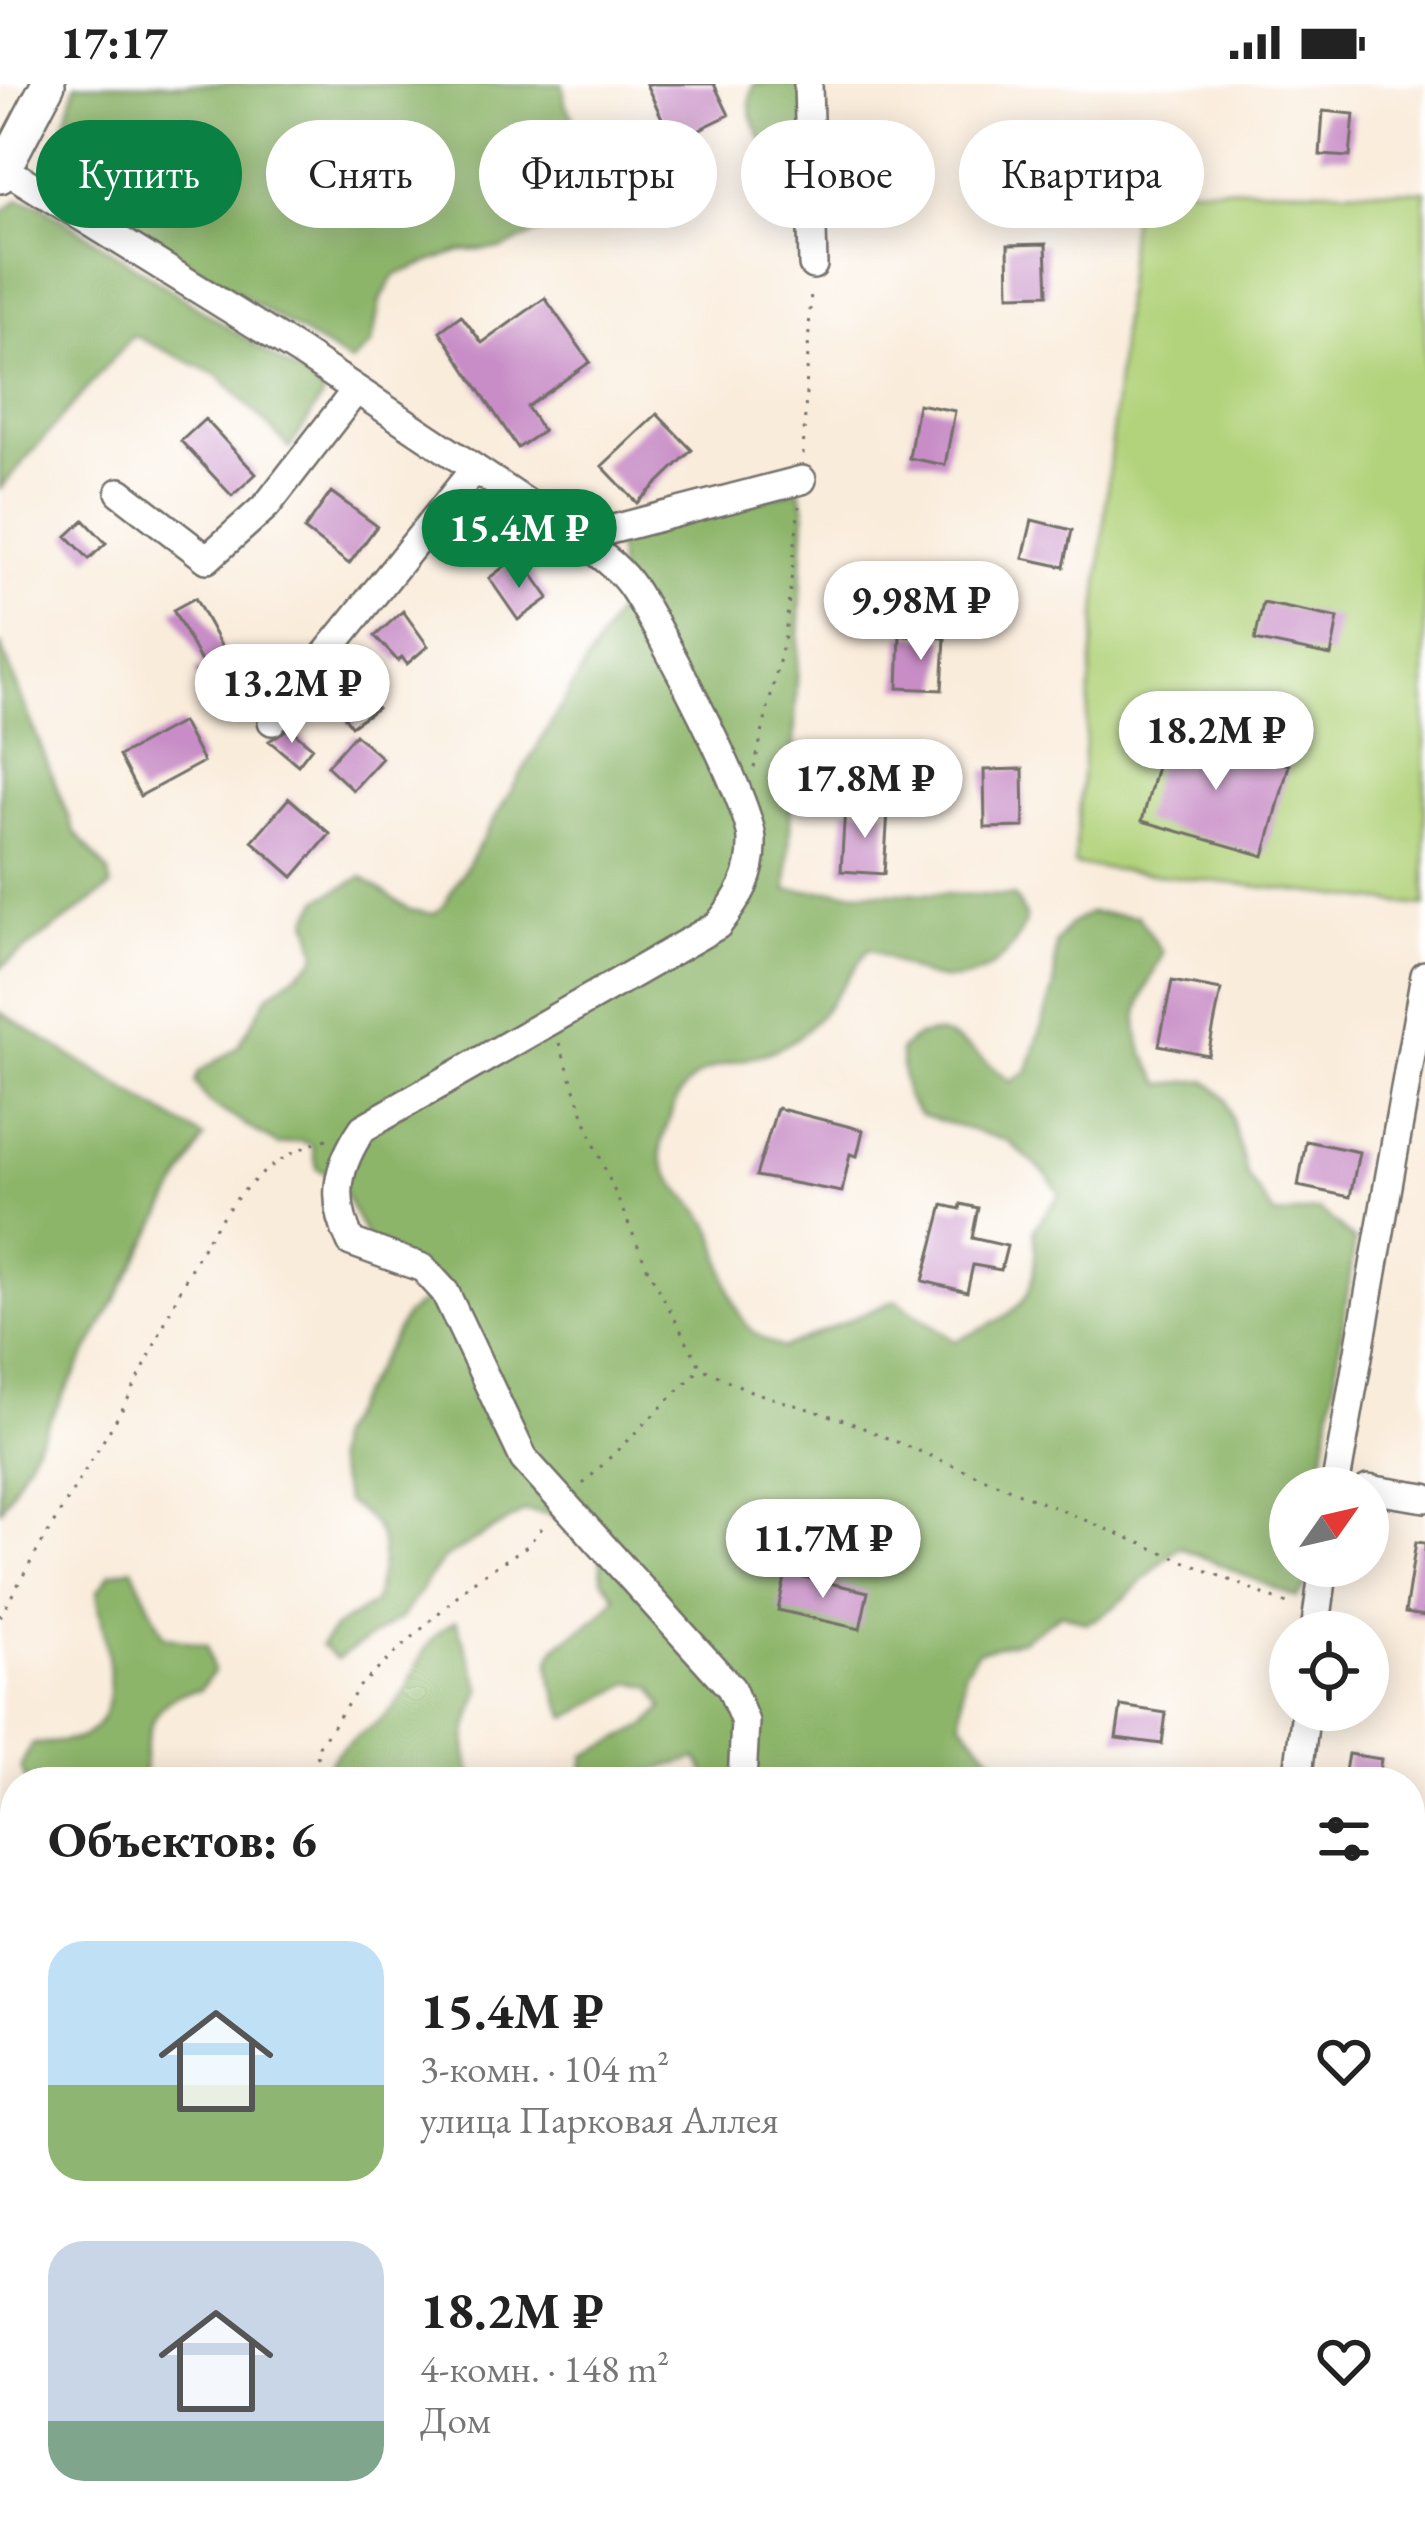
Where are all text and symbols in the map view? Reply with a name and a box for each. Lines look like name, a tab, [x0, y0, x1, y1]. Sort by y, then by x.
text: 17:17	[60, 13, 168, 71]
chip: Купить	[36, 120, 242, 228]
chip: Снять	[266, 120, 455, 228]
chip: Фильтры	[479, 120, 717, 228]
chip: Новое	[741, 120, 935, 228]
chip: Квартира	[959, 120, 1204, 228]
pin: 15.4M ₽	[408, 489, 630, 591]
text: 15.4M ₽	[449, 502, 589, 553]
pin: 9.98M ₽	[810, 561, 1032, 663]
text: 9.98M ₽	[851, 574, 991, 625]
pin: 13.2M ₽	[181, 644, 403, 746]
text: 13.2M ₽	[222, 657, 362, 708]
pin: 18.2M ₽	[1105, 691, 1327, 793]
text: 18.2M ₽	[1146, 704, 1286, 755]
pin: 17.8M ₽	[754, 739, 976, 841]
text: 17.8M ₽	[795, 752, 935, 803]
north arrow	[1269, 1467, 1389, 1587]
map controls	[1269, 1467, 1389, 1731]
pin: 11.7M ₽	[712, 1499, 934, 1601]
text: 11.7M ₽	[753, 1512, 893, 1563]
button: locate	[1269, 1611, 1389, 1731]
text: Объектов: 6	[48, 1806, 317, 1872]
icon: filters	[1311, 1806, 1377, 1872]
text: 15.4M ₽	[420, 1977, 604, 2043]
icon: home	[144, 1989, 288, 2133]
icon: heart	[1311, 2028, 1377, 2094]
text: 3-комн. · 104 m²	[420, 2043, 669, 2094]
text: улица Парковая Аллея	[420, 2094, 779, 2145]
text: 18.2M ₽	[420, 2277, 604, 2343]
icon: home	[144, 2289, 288, 2433]
icon: heart	[1311, 2328, 1377, 2394]
text: 4-комн. · 148 m²	[420, 2343, 669, 2394]
text: Дом	[420, 2394, 491, 2445]

